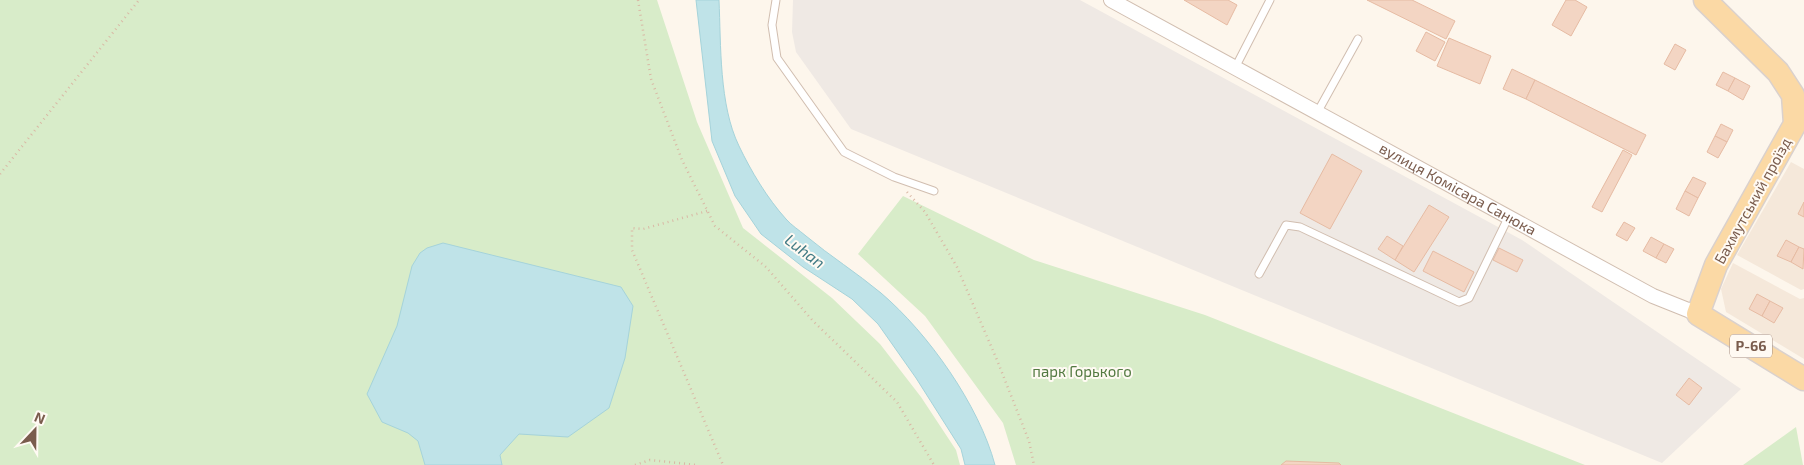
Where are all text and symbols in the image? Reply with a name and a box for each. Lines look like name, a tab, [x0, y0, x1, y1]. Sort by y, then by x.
street label: Бахмутський проїзд	[1710, 134, 1795, 267]
street label: вулиця Комісара Санюка	[1377, 138, 1540, 238]
water label: Luhan	[782, 230, 829, 272]
road number: Р-66	[1730, 334, 1772, 358]
park label: парк Горького	[1032, 362, 1132, 380]
north arrow	[10, 405, 60, 455]
text: N	[32, 408, 48, 427]

